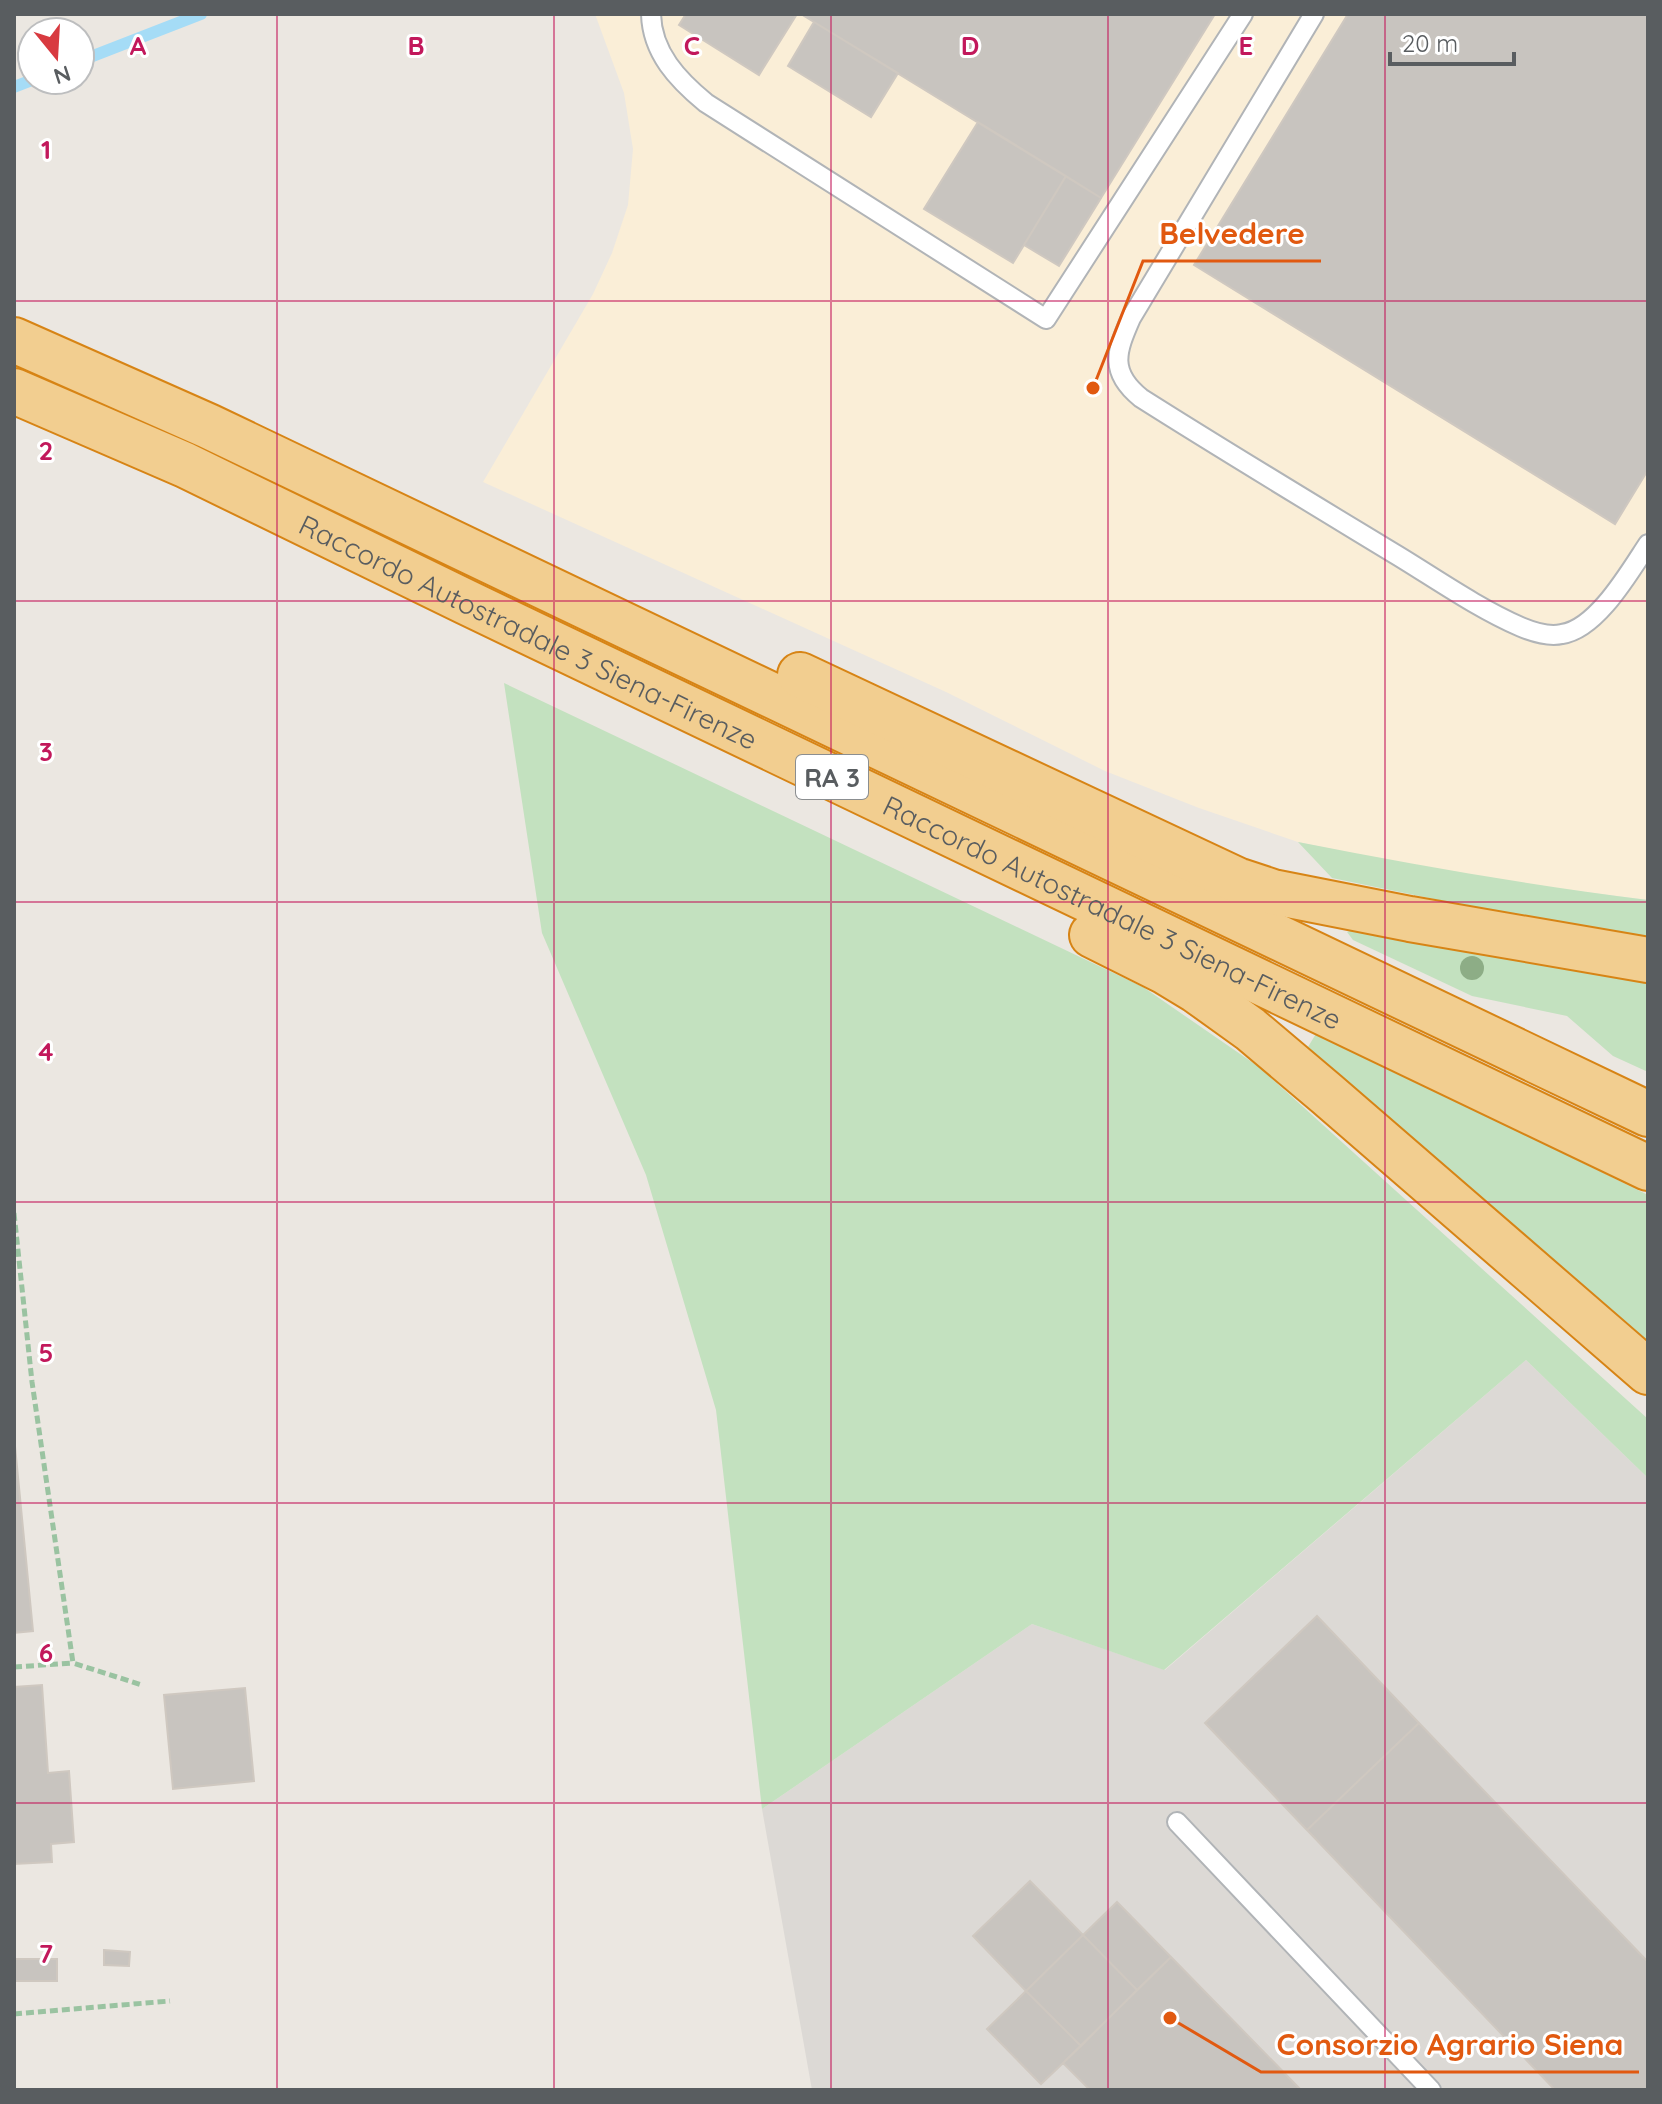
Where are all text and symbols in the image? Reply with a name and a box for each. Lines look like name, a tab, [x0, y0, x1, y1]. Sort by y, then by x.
north arrow	[16, 16, 96, 96]
scale bar	[1390, 16, 1514, 66]
text: 20 m	[1402, 28, 1458, 58]
text: A	[130, 29, 147, 62]
text: B	[407, 29, 425, 62]
text: C	[684, 29, 700, 62]
text: D	[961, 29, 979, 62]
text: E	[1239, 29, 1253, 62]
text: N	[50, 59, 74, 91]
text: 1	[41, 133, 51, 166]
callout: Belvedere	[1143, 207, 1321, 261]
text: Belvedere	[1159, 214, 1305, 252]
text: 2	[39, 434, 53, 467]
street label: Raccordo Autostradale 3 Siena-Firenze	[294, 506, 763, 756]
text: 3	[39, 735, 53, 768]
road number: RA 3	[796, 755, 868, 799]
street label: Raccordo Autostradale 3 Siena-Firenze	[878, 787, 1348, 1036]
text: 4	[38, 1035, 54, 1068]
text: 5	[39, 1336, 53, 1369]
text: 6	[39, 1636, 53, 1669]
text: 7	[39, 1937, 53, 1970]
callout: Consorzio Agrario Siena	[1261, 2018, 1639, 2072]
text: Consorzio Agrario Siena	[1277, 2025, 1623, 2063]

